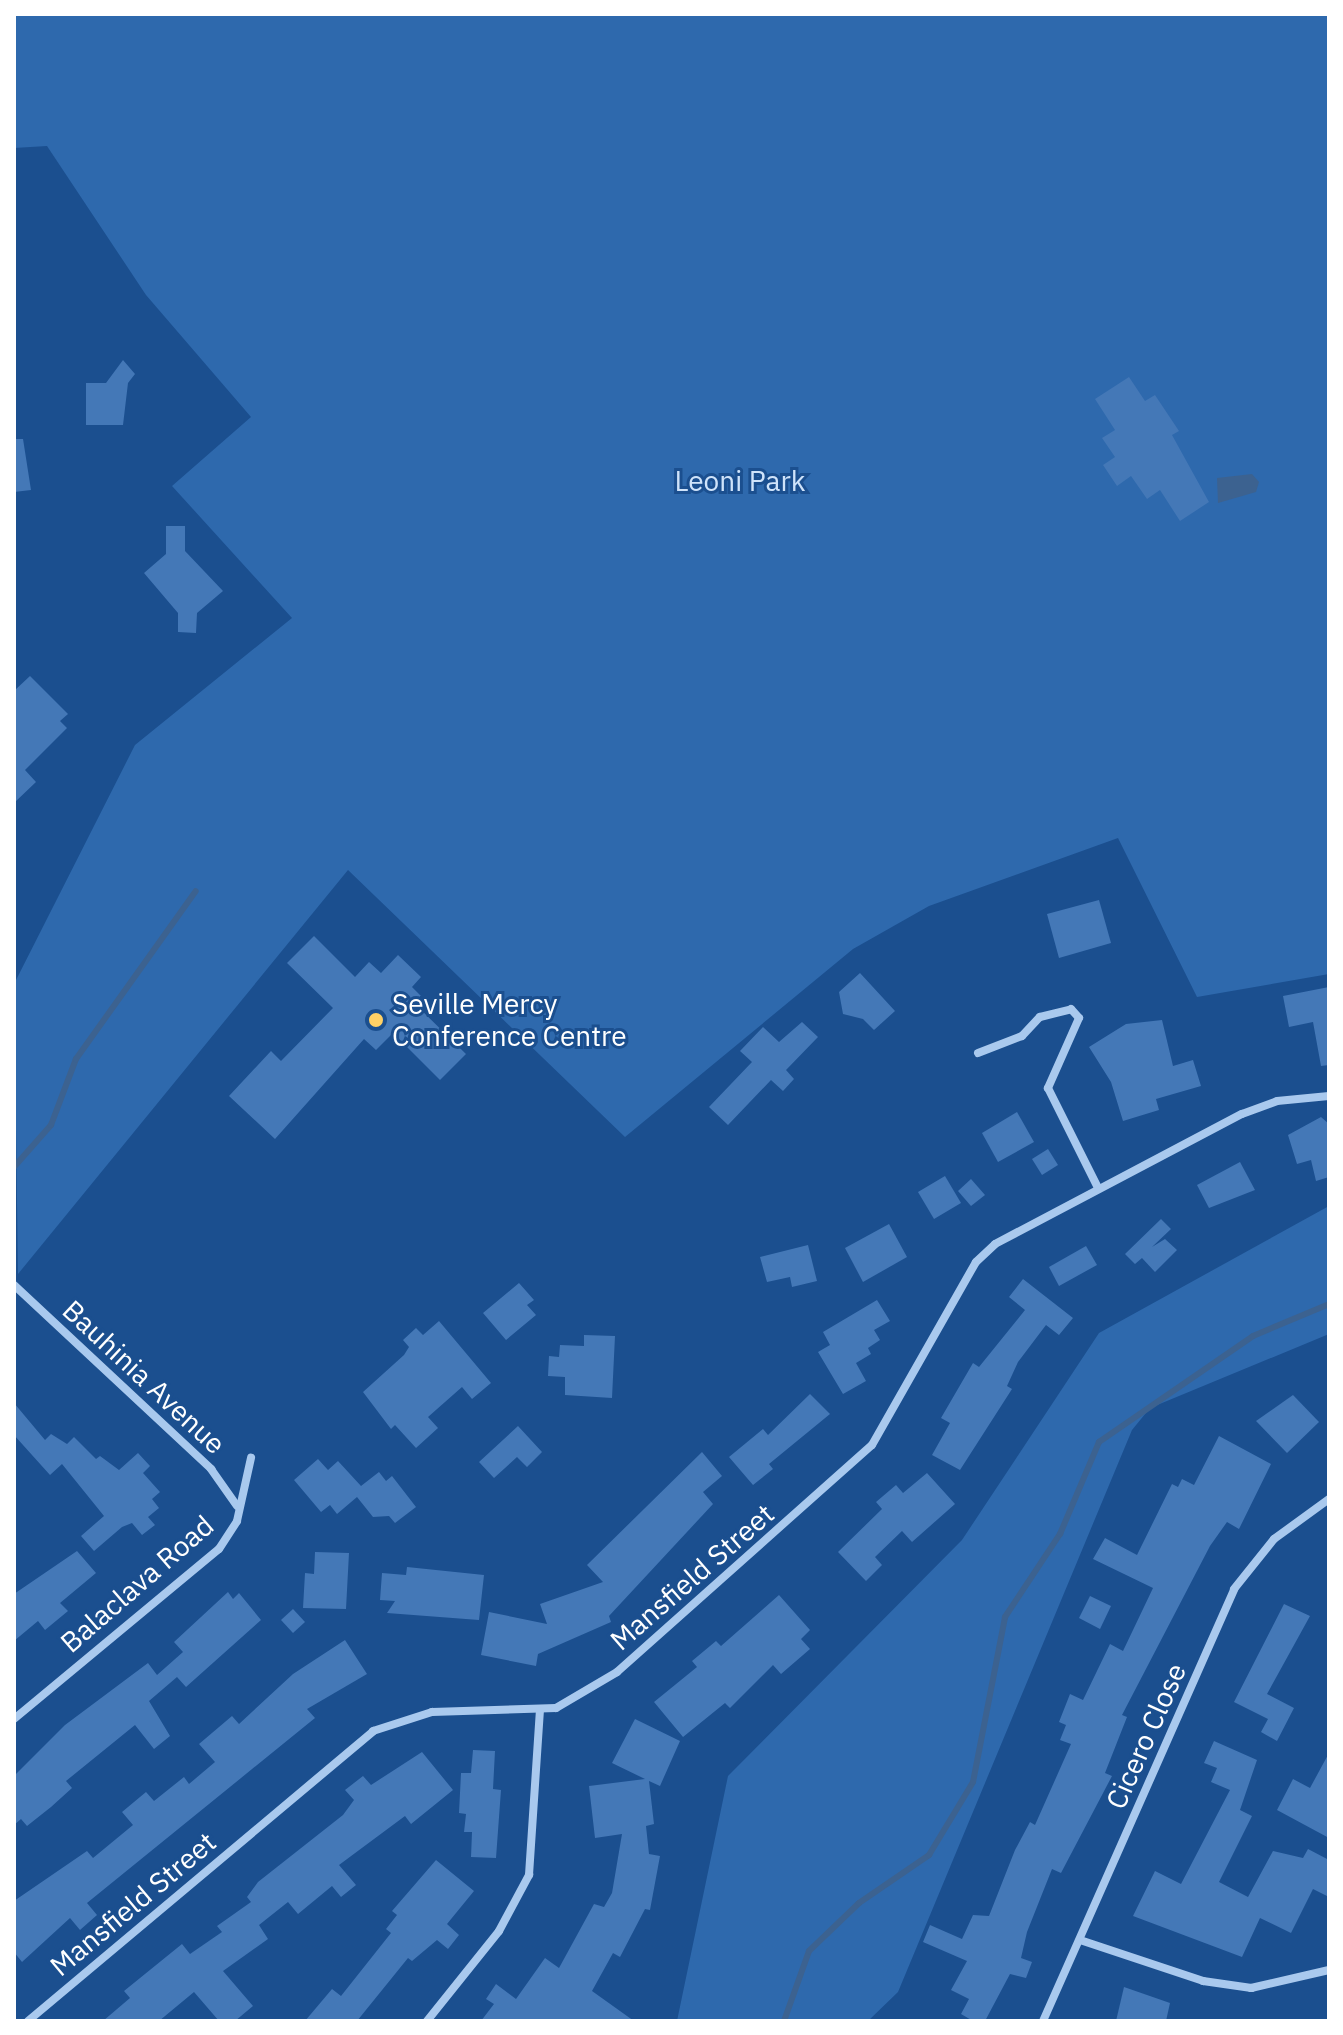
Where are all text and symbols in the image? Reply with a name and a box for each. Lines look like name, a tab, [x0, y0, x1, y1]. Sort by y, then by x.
park label: Leoni Park	[675, 464, 805, 498]
place label: Seville Mercy Conference Centre	[392, 987, 627, 1053]
marker: Seville Mercy Conference Centre	[367, 1011, 385, 1029]
street label: Bauhinia Avenue	[56, 1293, 232, 1461]
street label: Mansfield Street	[603, 1497, 781, 1657]
street label: Balaclava Road	[54, 1508, 220, 1660]
street label: Cicero Close	[1099, 1658, 1193, 1814]
street label: Mansfield Street	[43, 1825, 223, 1983]

